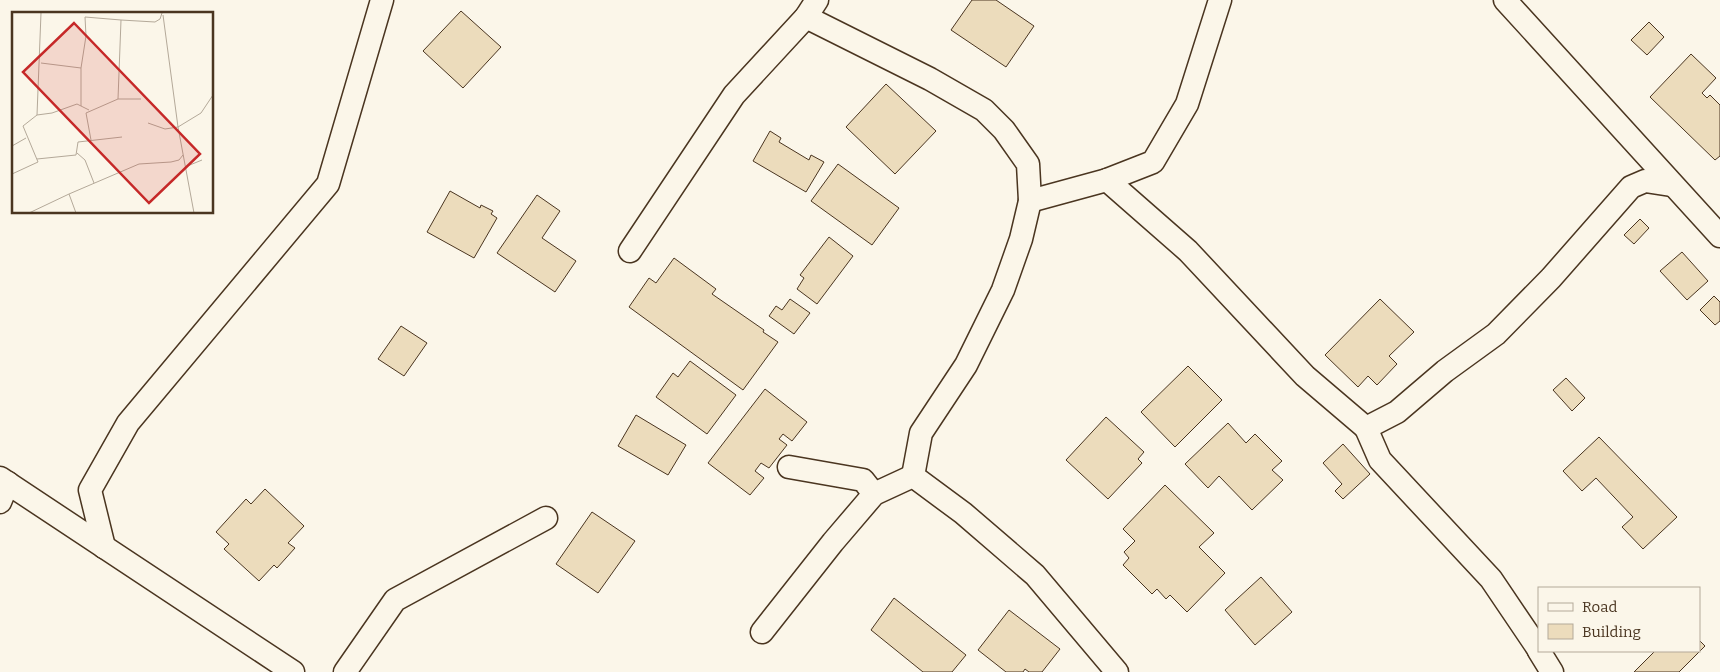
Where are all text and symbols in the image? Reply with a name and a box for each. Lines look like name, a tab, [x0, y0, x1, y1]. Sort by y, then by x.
inset map	[12, 12, 214, 214]
legend	[1538, 587, 1700, 652]
text: Road	[1582, 598, 1617, 616]
text: Building	[1582, 623, 1641, 641]

